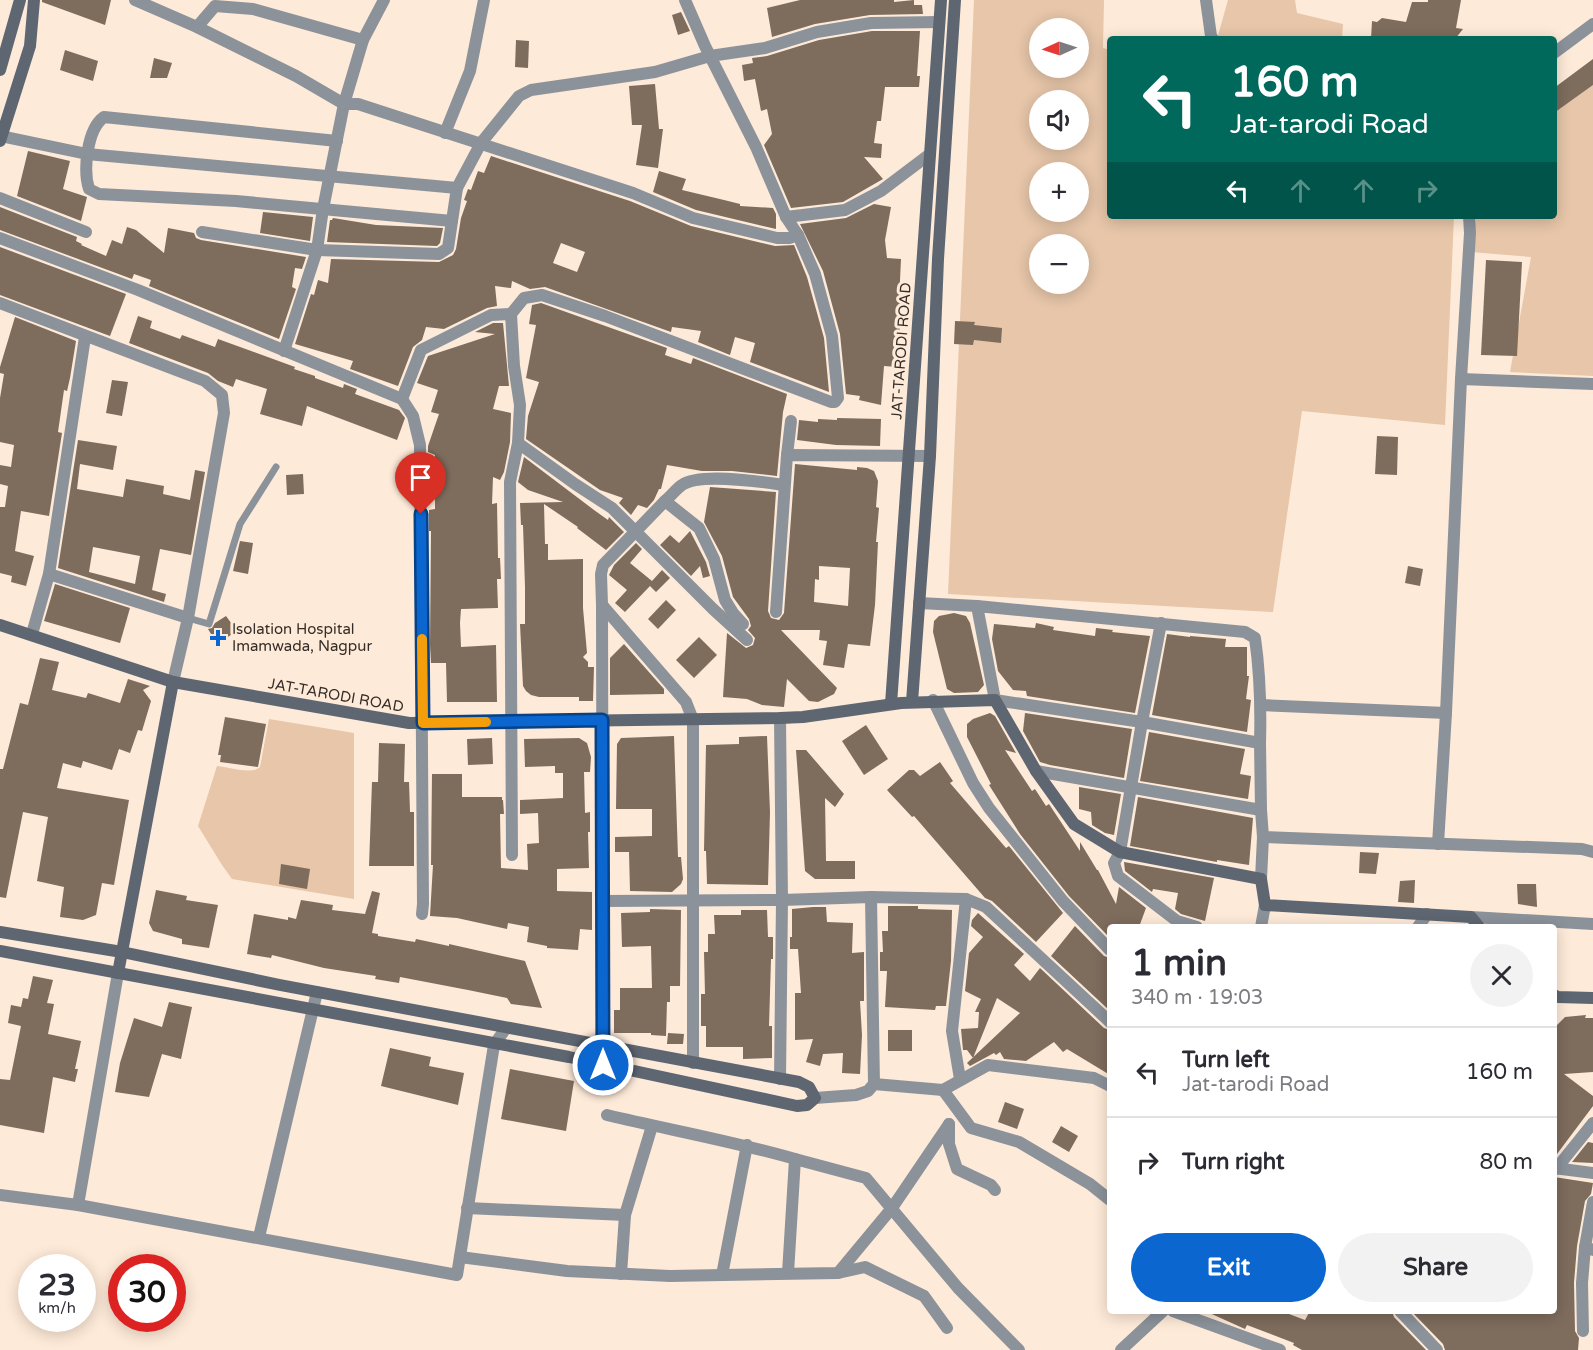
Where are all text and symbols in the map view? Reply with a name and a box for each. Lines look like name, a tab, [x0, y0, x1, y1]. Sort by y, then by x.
north arrow	[1029, 18, 1089, 78]
map controls	[1029, 18, 1089, 294]
text: 160 m	[1230, 57, 1359, 108]
icon: left	[1131, 60, 1209, 138]
button: sound	[1029, 90, 1089, 150]
text: Jat-tarodi Road	[1230, 108, 1429, 141]
button: +	[1029, 162, 1089, 222]
icon: left	[1221, 174, 1254, 207]
icon: ahead	[1284, 174, 1317, 207]
icon: ahead	[1347, 174, 1380, 207]
icon: right	[1410, 174, 1443, 207]
button: −	[1029, 234, 1089, 294]
street label: JAT-TARODI ROAD	[887, 282, 915, 420]
pin	[395, 452, 446, 514]
icon: arrive	[404, 461, 437, 494]
place label: Isolation Hospital Imamwada, Nagpur	[232, 620, 372, 655]
marker: Isolation Hospital Imamwada, Nagpur	[209, 629, 227, 647]
street label: JAT-TARODI ROAD	[267, 674, 405, 716]
text: 1 min	[1131, 942, 1227, 985]
button: close	[1470, 944, 1533, 1007]
text: 340 m · 19:03	[1131, 986, 1263, 1010]
position arrow	[571, 1033, 635, 1097]
text: Turn left	[1182, 1047, 1270, 1073]
icon: left	[1131, 1056, 1164, 1089]
text: 160 m	[1466, 1059, 1533, 1085]
text: Jat-tarodi Road	[1182, 1073, 1329, 1097]
icon: right	[1131, 1146, 1164, 1179]
text: Turn right	[1182, 1149, 1284, 1175]
text: 80 m	[1479, 1149, 1533, 1175]
button: Exit	[1131, 1233, 1326, 1302]
button: Share	[1338, 1233, 1533, 1302]
speed limit sign: 30	[108, 1254, 186, 1332]
text: 23	[38, 1267, 76, 1304]
text: km/h	[38, 1299, 76, 1317]

